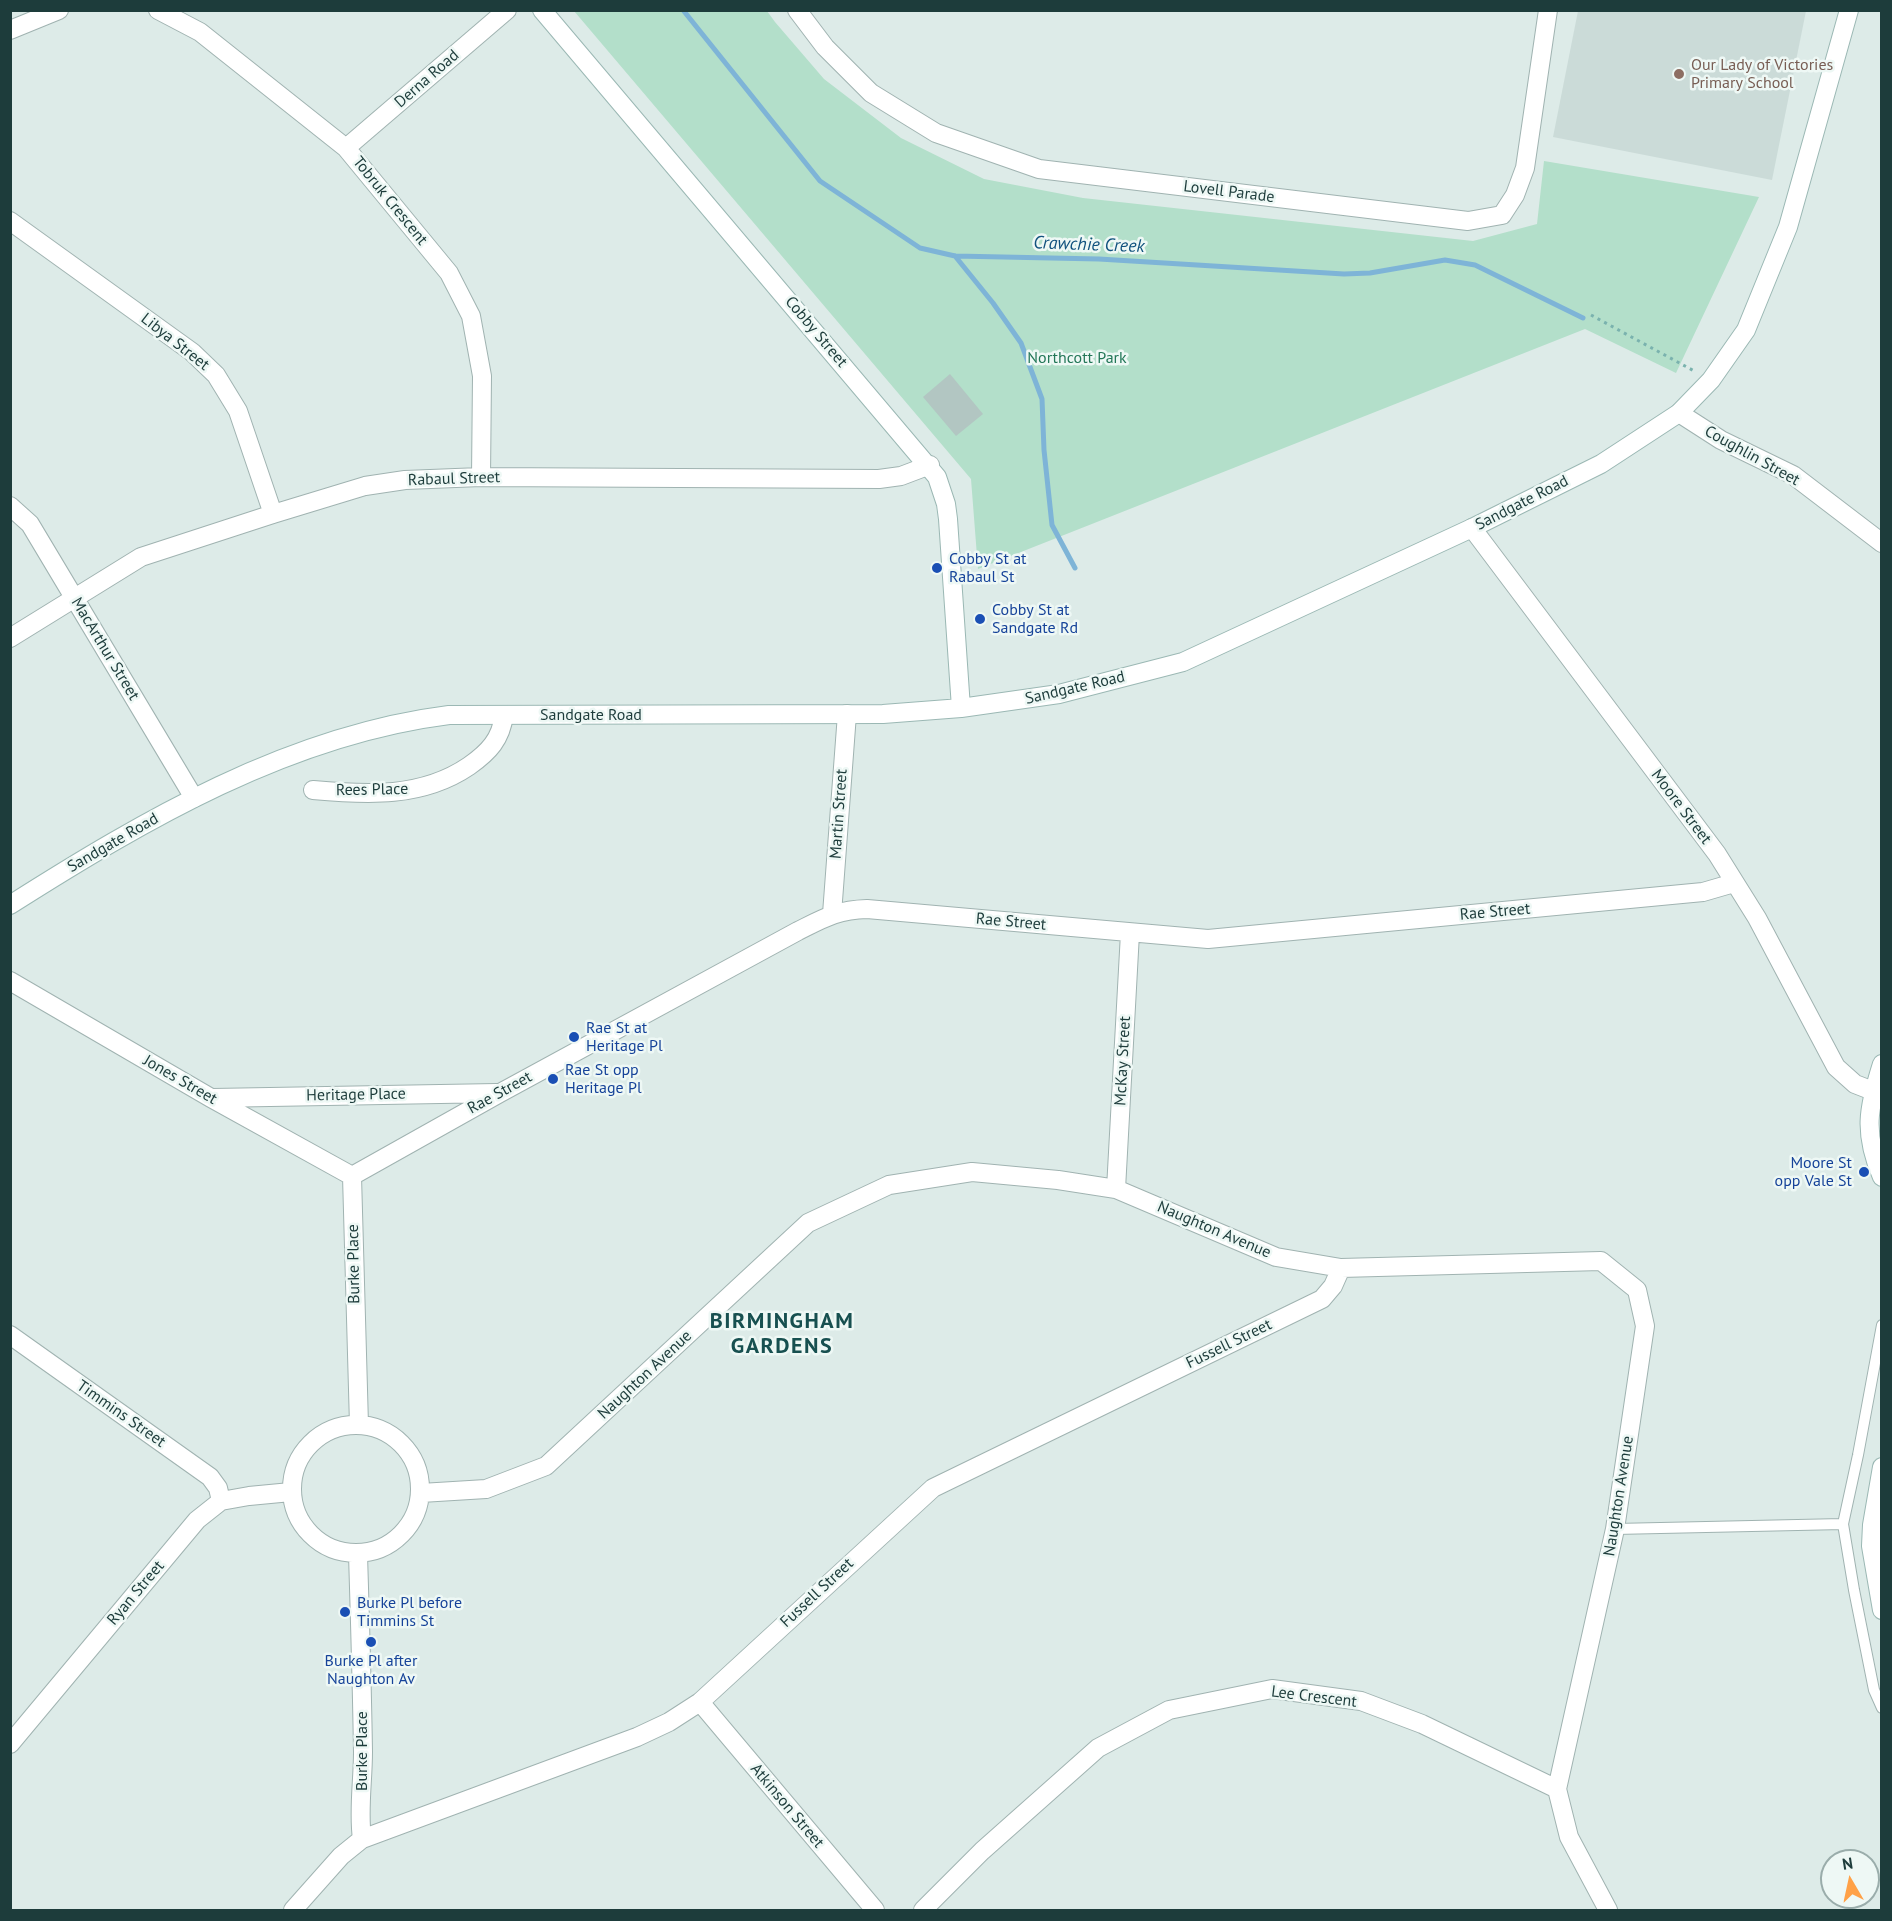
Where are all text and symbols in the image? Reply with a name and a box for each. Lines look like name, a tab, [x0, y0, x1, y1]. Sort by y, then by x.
street label: Derna Road	[391, 46, 463, 112]
place label: Our Lady of Victories Primary School	[1691, 55, 1833, 93]
marker: Our Lady of Victories Primary School	[1672, 67, 1686, 81]
street label: Tobruk Crescent	[348, 153, 432, 249]
street label: Lovell Parade	[1182, 177, 1276, 207]
water label: Crawchie Creek	[1033, 232, 1145, 258]
street label: Cobby Street	[781, 293, 851, 371]
street label: Libya Street	[137, 309, 213, 375]
park label: Northcott Park	[1027, 348, 1127, 368]
street label: Coughlin Street	[1701, 422, 1803, 490]
street label: Rabaul Street	[408, 468, 500, 490]
street label: Sandgate Road	[1472, 471, 1572, 535]
place label: Cobby St at Rabaul St	[949, 549, 1027, 587]
marker: Cobby St at Rabaul St	[930, 561, 944, 575]
street label: MacArthur Street	[67, 594, 143, 704]
place label: Cobby St at Sandgate Rd	[992, 600, 1078, 638]
marker: Cobby St at Sandgate Rd	[973, 612, 987, 626]
street label: Sandgate Road	[1023, 667, 1127, 709]
street label: Sandgate Road	[540, 705, 642, 725]
street label: Moore Street	[1647, 766, 1715, 848]
street label: Martin Street	[826, 768, 852, 860]
street label: Rees Place	[336, 780, 408, 800]
street label: Sandgate Road	[64, 809, 162, 877]
street label: Rae Street	[1459, 899, 1531, 925]
street label: Rae Street	[975, 909, 1047, 935]
street label: McKay Street	[1111, 1016, 1135, 1106]
place label: Rae St at Heritage Pl	[586, 1018, 663, 1056]
marker: Rae St at Heritage Pl	[567, 1030, 581, 1044]
street label: Jones Street	[140, 1051, 220, 1109]
place label: Rae St opp Heritage Pl	[565, 1060, 642, 1098]
street label: Rae Street	[464, 1067, 536, 1119]
marker: Rae St opp Heritage Pl	[546, 1072, 560, 1086]
street label: Heritage Place	[306, 1085, 406, 1105]
place label: Moore St opp Vale St	[1775, 1153, 1852, 1191]
marker: Moore St opp Vale St	[1857, 1165, 1871, 1179]
street label: Naughton Avenue	[1154, 1197, 1274, 1263]
street label: Burke Place	[344, 1224, 364, 1304]
district label: BIRMINGHAM GARDENS	[710, 1309, 854, 1360]
street label: Fussell Street	[1183, 1315, 1275, 1373]
street label: Naughton Avenue	[594, 1327, 696, 1423]
street label: Timmins Street	[73, 1376, 169, 1452]
street label: Naughton Avenue	[1600, 1435, 1638, 1557]
street label: Fussell Street	[776, 1554, 858, 1632]
street label: Ryan Street	[103, 1557, 169, 1629]
place label: Burke Pl before Timmins St	[357, 1593, 462, 1631]
marker: Burke Pl before Timmins St	[338, 1605, 352, 1619]
marker: Burke Pl after Naughton Av	[364, 1635, 378, 1649]
place label: Burke Pl after Naughton Av	[325, 1651, 417, 1689]
street label: Lee Crescent	[1270, 1682, 1358, 1712]
street label: Burke Place	[352, 1711, 372, 1791]
street label: Atkinson Street	[746, 1760, 828, 1852]
north arrow	[1820, 1849, 1880, 1909]
text: N	[1841, 1852, 1854, 1874]

